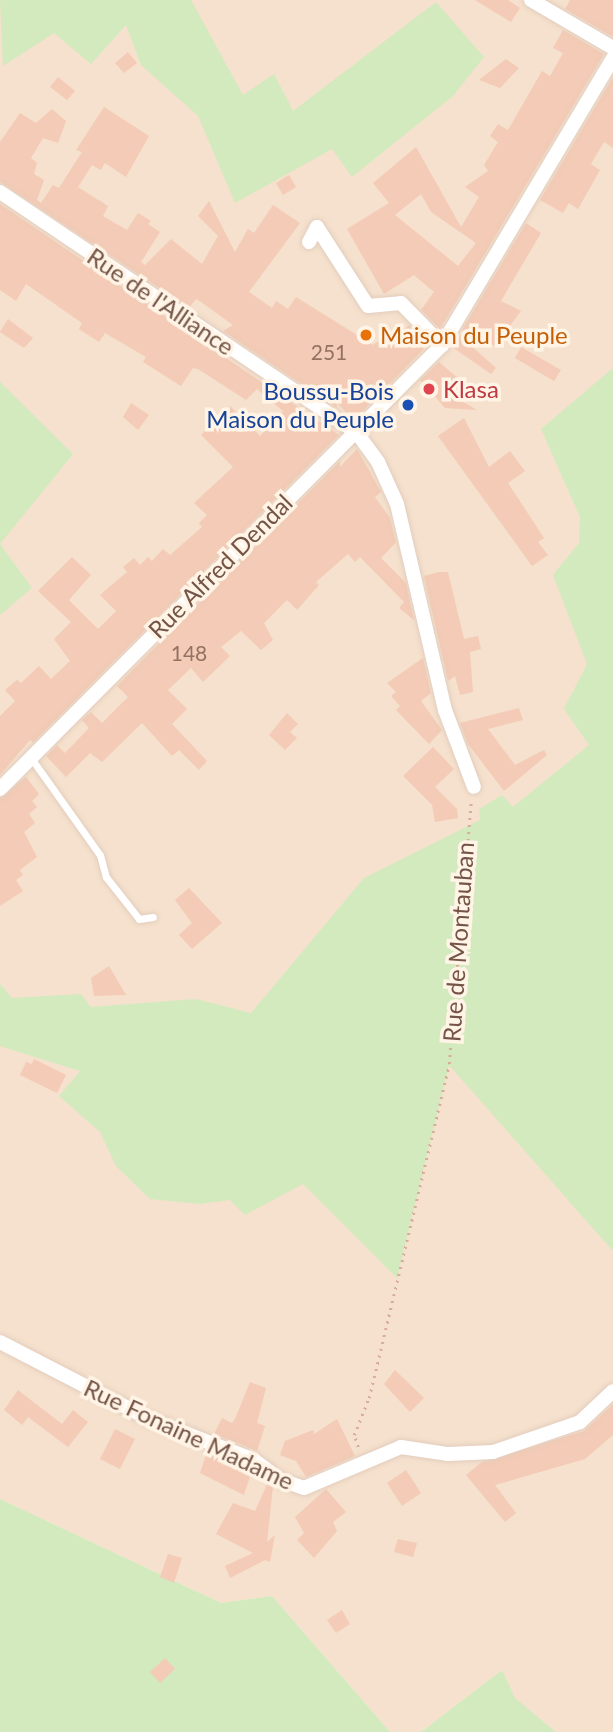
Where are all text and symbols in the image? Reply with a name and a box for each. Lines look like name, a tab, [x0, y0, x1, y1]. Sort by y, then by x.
street label: Rue de l'Alliance	[82, 241, 240, 361]
place label: Maison du Peuple	[380, 321, 568, 349]
marker: Maison du Peuple	[358, 327, 374, 343]
house number: 251	[311, 339, 347, 365]
place label: Klasa	[443, 375, 499, 403]
place label: Boussu-Bois Maison du Peuple	[206, 377, 394, 433]
marker: Klasa	[421, 381, 437, 397]
marker: Boussu-Bois Maison du Peuple	[400, 397, 416, 413]
street label: Rue Alfred Dendal	[142, 488, 298, 644]
house number: 148	[171, 640, 207, 666]
street label: Rue de Montauban	[437, 841, 479, 1043]
street label: Rue Fonaine Madame	[80, 1373, 298, 1495]

